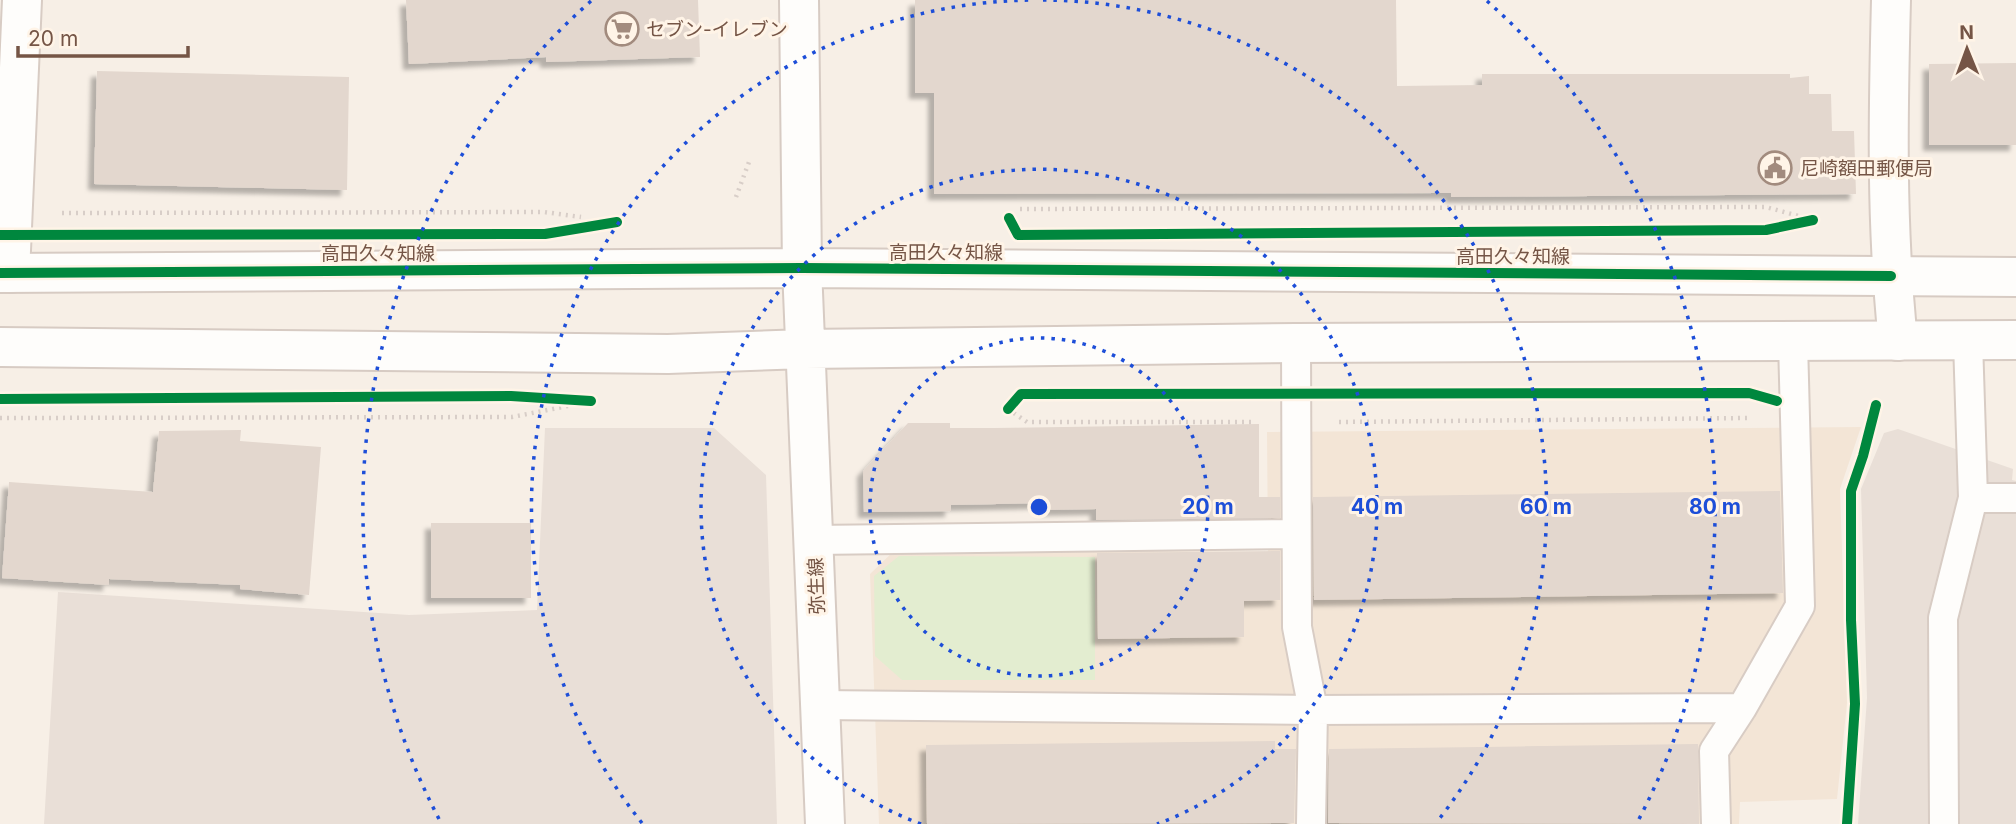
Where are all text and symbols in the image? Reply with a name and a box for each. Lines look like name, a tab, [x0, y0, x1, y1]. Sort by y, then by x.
supermarket icon: セブン-イレブン	[603, 10, 641, 48]
scale bar	[18, 14, 187, 58]
north arrow	[1932, 14, 2002, 84]
place label: セブン-イレブン	[646, 18, 788, 41]
text: N	[1959, 21, 1974, 44]
text: 20 m	[28, 26, 78, 51]
public building icon: 尼崎額田郵便局	[1756, 149, 1794, 187]
place label: 尼崎額田郵便局	[1800, 157, 1933, 180]
street label: 高田久々知線	[889, 241, 1003, 264]
street label: 高田久々知線	[321, 242, 435, 265]
street label: 高田久々知線	[1456, 245, 1570, 268]
text: 20 m	[1182, 494, 1234, 519]
text: 40 m	[1351, 494, 1403, 519]
text: 60 m	[1520, 494, 1572, 519]
text: 80 m	[1689, 494, 1741, 519]
centre of rings	[1027, 495, 1051, 519]
street label: 弥生線	[804, 557, 829, 615]

